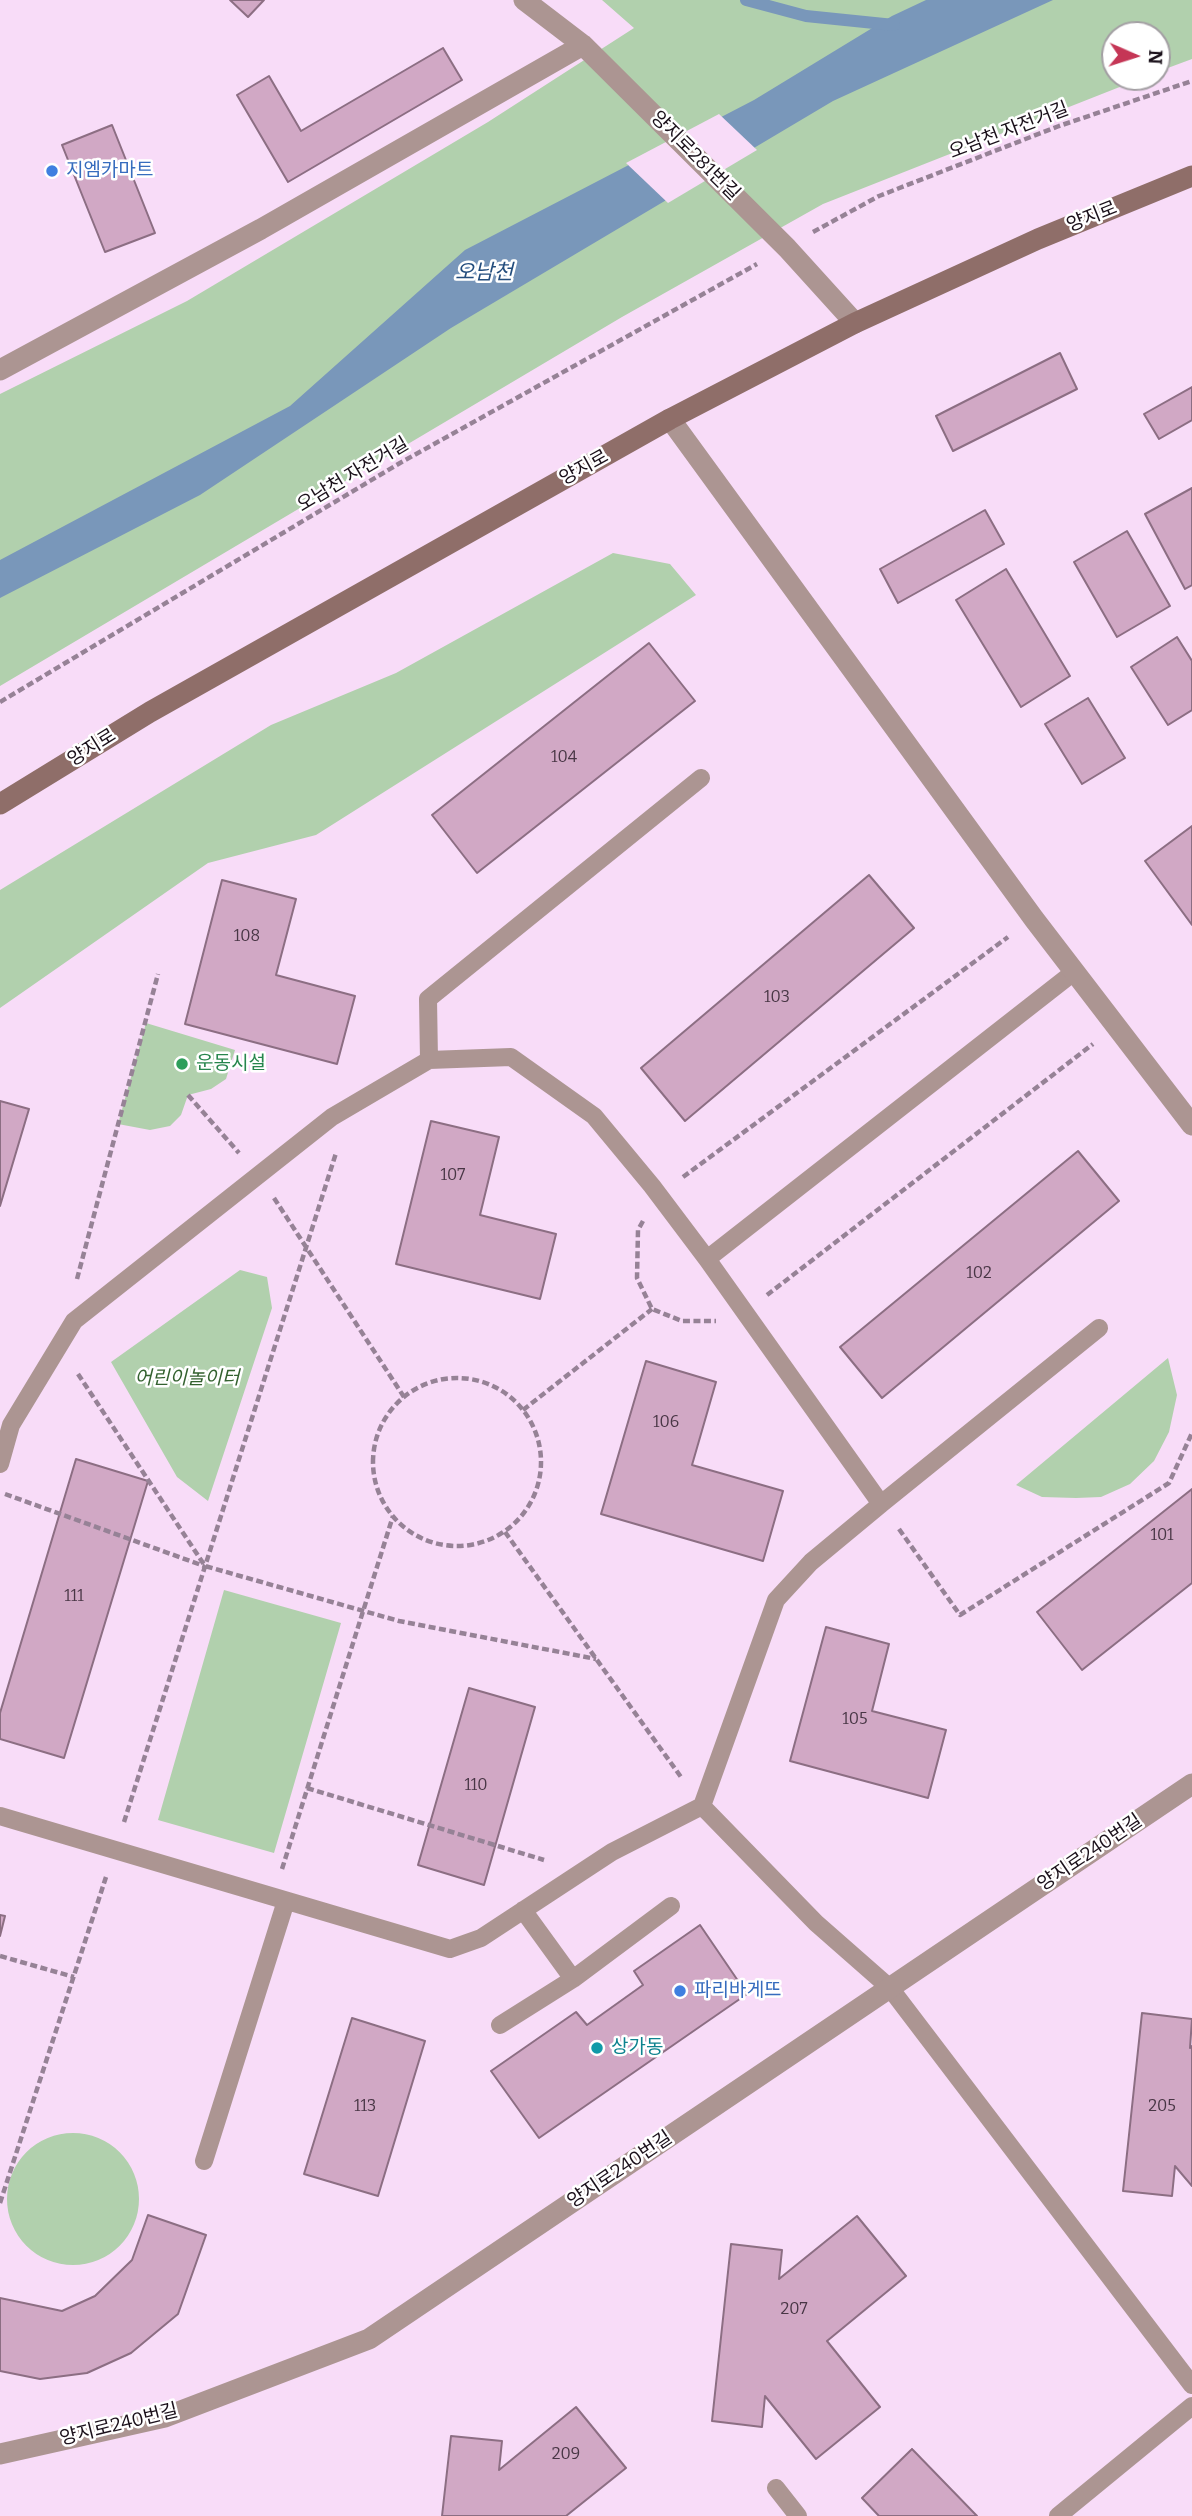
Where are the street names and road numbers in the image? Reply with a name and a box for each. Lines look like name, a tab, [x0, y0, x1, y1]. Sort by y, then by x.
street label: 오남천 자전거길	[946, 98, 1072, 164]
street label: 양지로281번길	[646, 107, 744, 205]
street label: 양지로	[1063, 197, 1121, 237]
street label: 오남천 자전거길	[293, 433, 413, 517]
street label: 양지로	[556, 445, 612, 491]
street label: 양지로	[64, 724, 120, 772]
street label: 양지로240번길	[1033, 1810, 1147, 1896]
street label: 양지로240번길	[563, 2127, 677, 2213]
street label: 양지로240번길	[58, 2399, 180, 2451]

